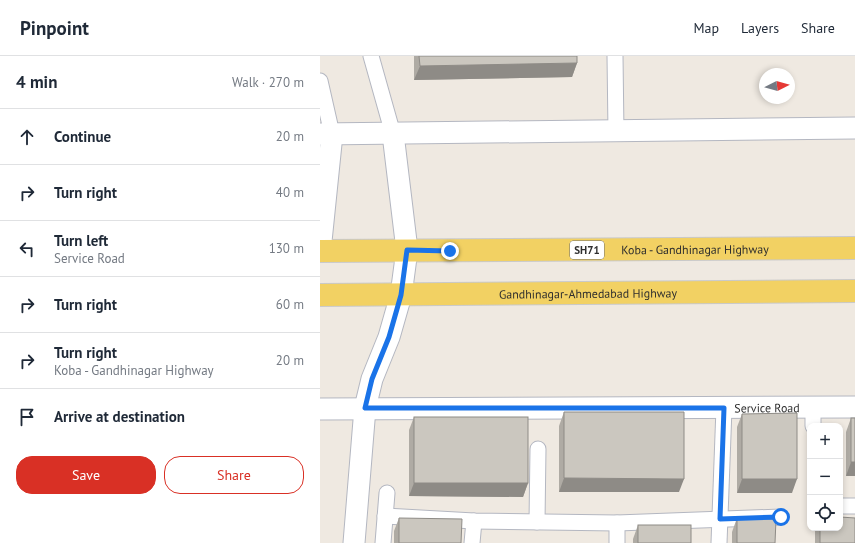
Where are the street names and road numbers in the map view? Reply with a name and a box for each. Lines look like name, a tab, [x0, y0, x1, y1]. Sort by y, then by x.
road number: SH71	[570, 241, 604, 259]
street label: Koba - Gandhinagar Highway	[621, 241, 769, 257]
street label: Gandhinagar-Ahmedabad Highway	[499, 285, 678, 301]
street label: Service Road	[734, 400, 800, 415]

